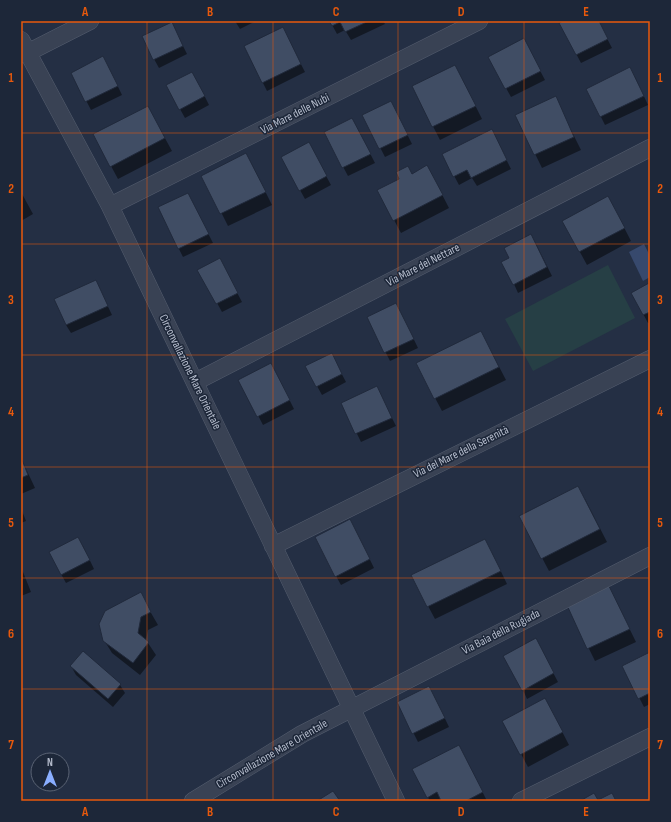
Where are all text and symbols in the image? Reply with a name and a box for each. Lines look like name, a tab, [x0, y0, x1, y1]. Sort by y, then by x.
text: A	[81, 4, 89, 20]
text: B	[207, 4, 213, 20]
text: C	[333, 4, 340, 20]
text: D	[458, 4, 465, 20]
text: E	[583, 4, 589, 20]
text: 1	[8, 70, 14, 86]
text: 1	[657, 70, 663, 86]
street label: Via Mare delle Nubi	[258, 90, 332, 138]
text: 2	[8, 181, 14, 197]
text: 2	[657, 181, 663, 197]
street label: Via Mare del Nettare	[384, 240, 463, 290]
text: 3	[8, 292, 14, 308]
text: 3	[657, 292, 663, 308]
street label: Circonvallazione Mare Orientale	[156, 312, 225, 432]
text: 4	[8, 404, 14, 420]
text: 4	[657, 404, 663, 420]
street label: Via del Mare della Serenità	[411, 422, 512, 482]
text: 5	[8, 515, 14, 531]
text: 5	[657, 515, 663, 531]
street label: Via Baia della Rugiada	[459, 606, 543, 658]
text: 6	[8, 626, 14, 642]
text: 6	[657, 626, 663, 642]
street label: Circonvallazione Mare Orientale	[214, 716, 331, 792]
text: 7	[8, 737, 14, 753]
text: 7	[657, 737, 663, 753]
north arrow	[30, 752, 70, 792]
text: N	[47, 756, 53, 769]
text: A	[81, 804, 89, 820]
text: B	[207, 804, 213, 820]
text: C	[333, 804, 340, 820]
text: D	[458, 804, 465, 820]
text: E	[583, 804, 589, 820]

